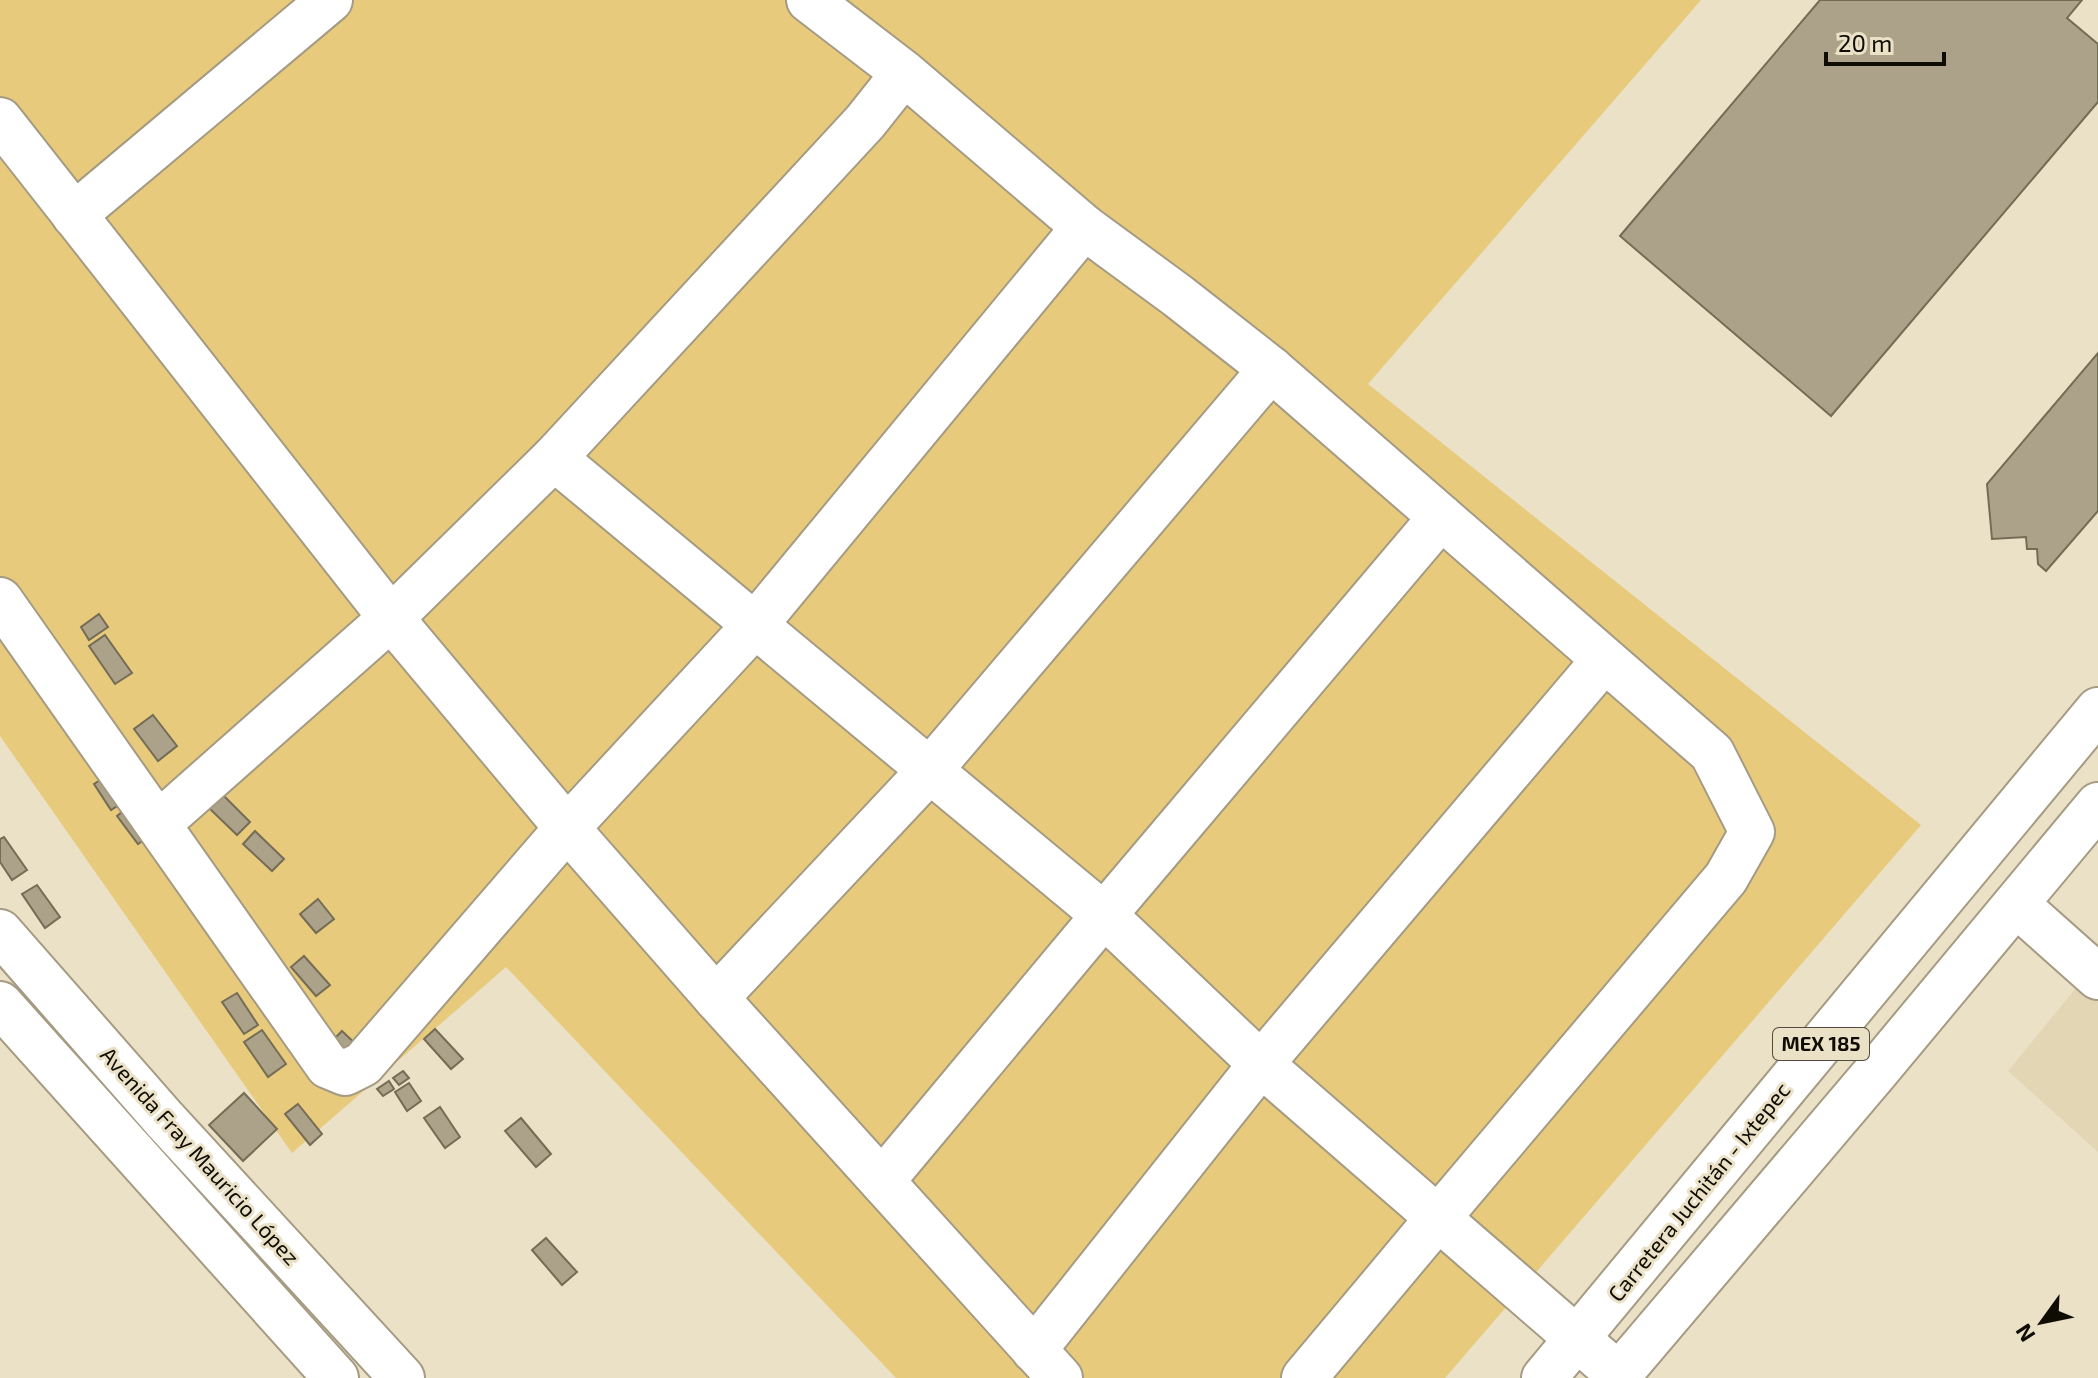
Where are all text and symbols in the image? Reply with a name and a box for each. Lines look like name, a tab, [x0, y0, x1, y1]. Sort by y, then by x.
scale bar	[1826, 16, 1944, 66]
text: 20 m	[1838, 28, 1892, 57]
road number: MEX 185	[1773, 1028, 1869, 1060]
street label: Avenida Fray Mauricio López	[96, 1041, 305, 1270]
street label: Carretera Juchitán - Ixtepec	[1602, 1077, 1795, 1306]
north arrow	[2002, 1282, 2082, 1362]
text: N	[2009, 1320, 2040, 1347]

